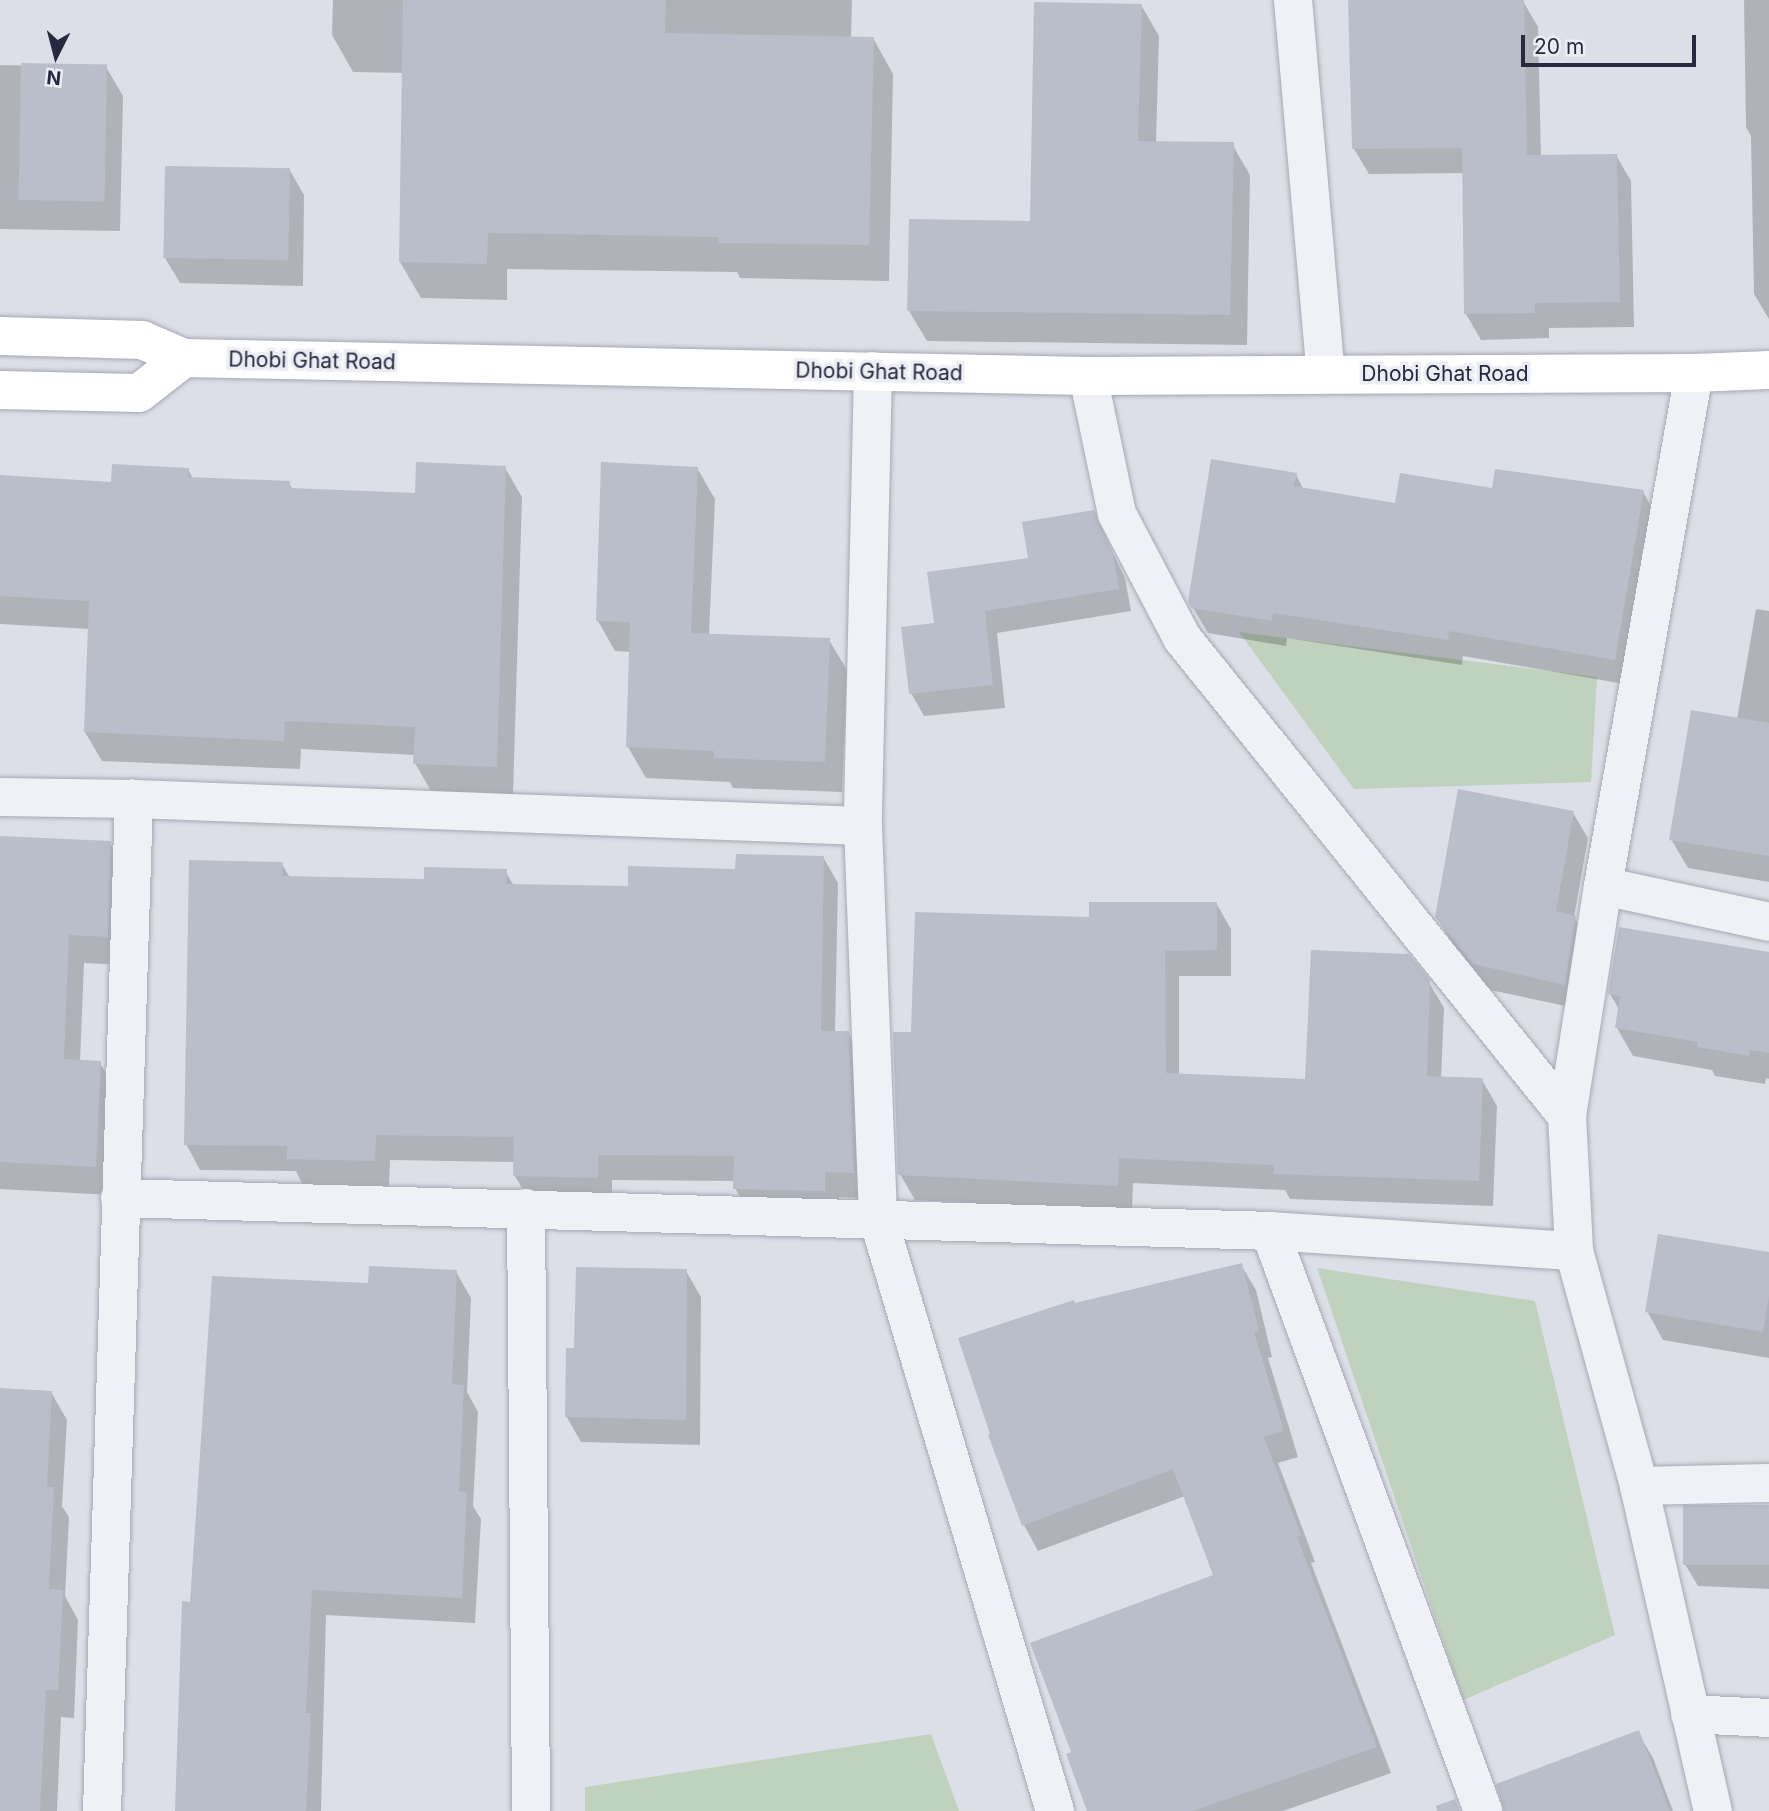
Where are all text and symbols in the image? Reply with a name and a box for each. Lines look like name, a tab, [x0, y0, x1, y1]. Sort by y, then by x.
north arrow	[21, 21, 91, 91]
scale bar	[1524, 21, 1699, 65]
text: 20 m	[1534, 34, 1584, 59]
text: N	[45, 65, 62, 90]
street label: Dhobi Ghat Road	[228, 347, 396, 375]
street label: Dhobi Ghat Road	[795, 358, 963, 386]
street label: Dhobi Ghat Road	[1361, 361, 1529, 387]

